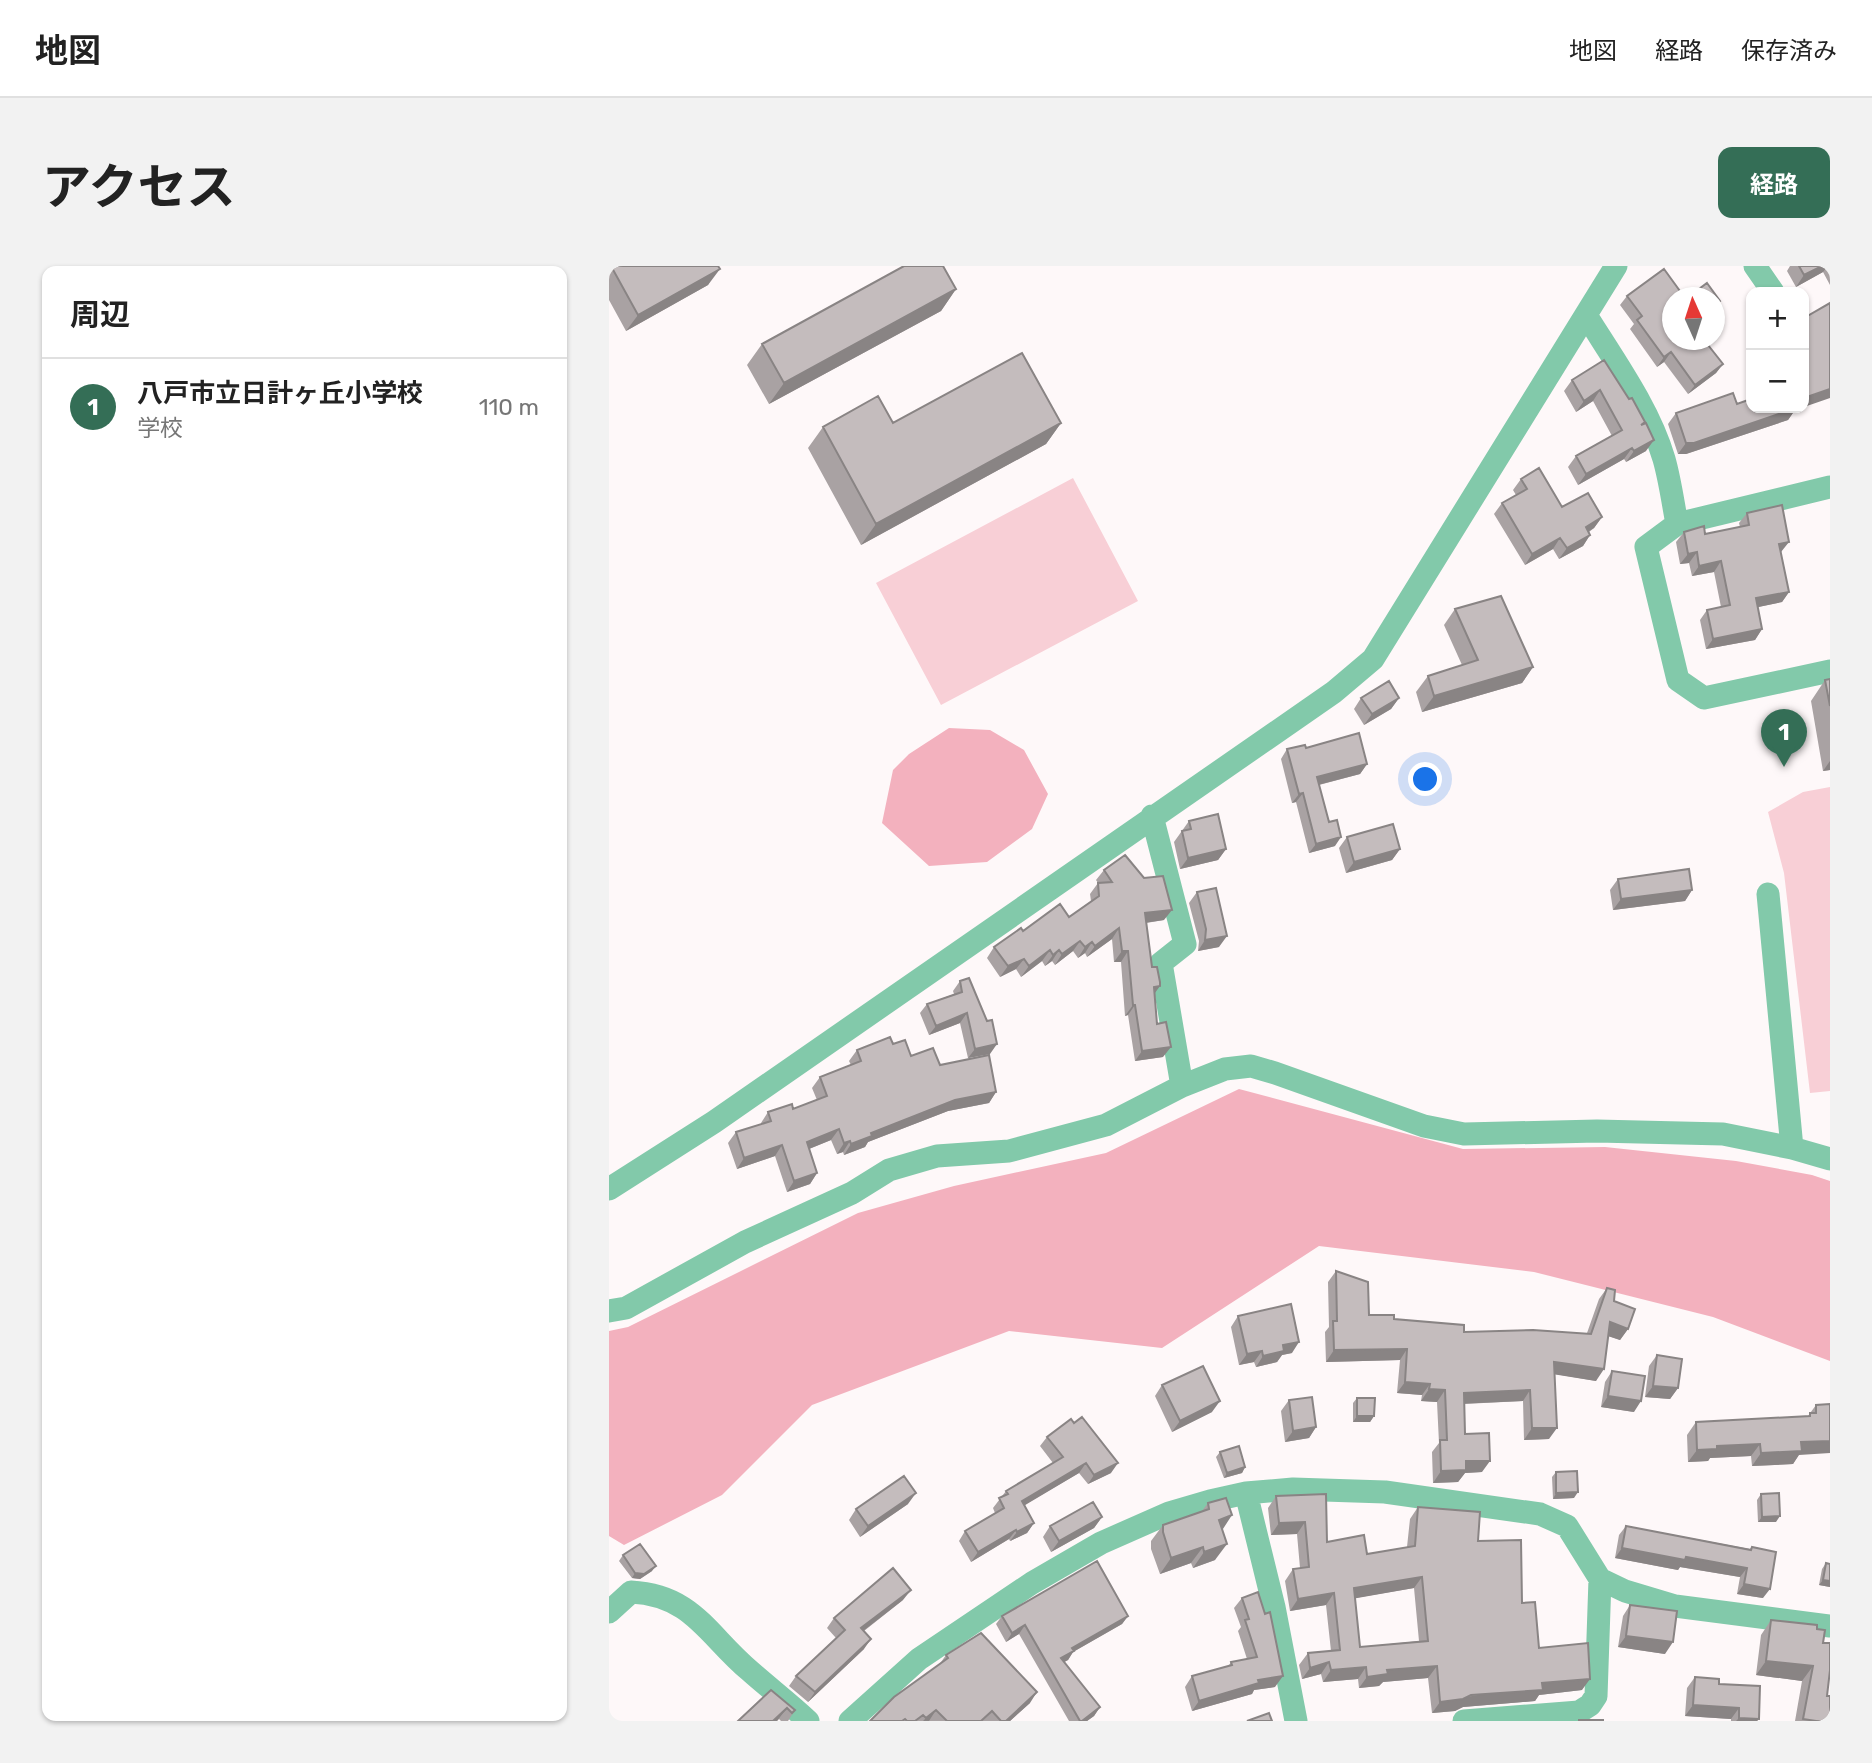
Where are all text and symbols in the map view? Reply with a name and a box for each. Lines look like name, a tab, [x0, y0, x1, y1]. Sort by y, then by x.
text: 地図	[35, 31, 101, 70]
text: 地図	[1569, 37, 1617, 65]
text: 経路	[1655, 37, 1703, 65]
text: 保存済み	[1741, 37, 1837, 65]
button: 経路	[1718, 147, 1830, 218]
text: アクセス	[42, 158, 236, 216]
north arrow	[1662, 287, 1725, 350]
map controls	[1746, 287, 1809, 413]
button: +	[1746, 287, 1809, 350]
text: 周辺	[70, 297, 130, 333]
button: −	[1746, 350, 1809, 413]
text: 八戸市立日計ヶ丘小学校	[137, 378, 423, 409]
text: 1	[87, 393, 99, 421]
text: 110 m	[479, 393, 539, 421]
text: 学校	[137, 414, 183, 442]
pin: 1	[1761, 709, 1807, 767]
your location	[1408, 762, 1442, 796]

